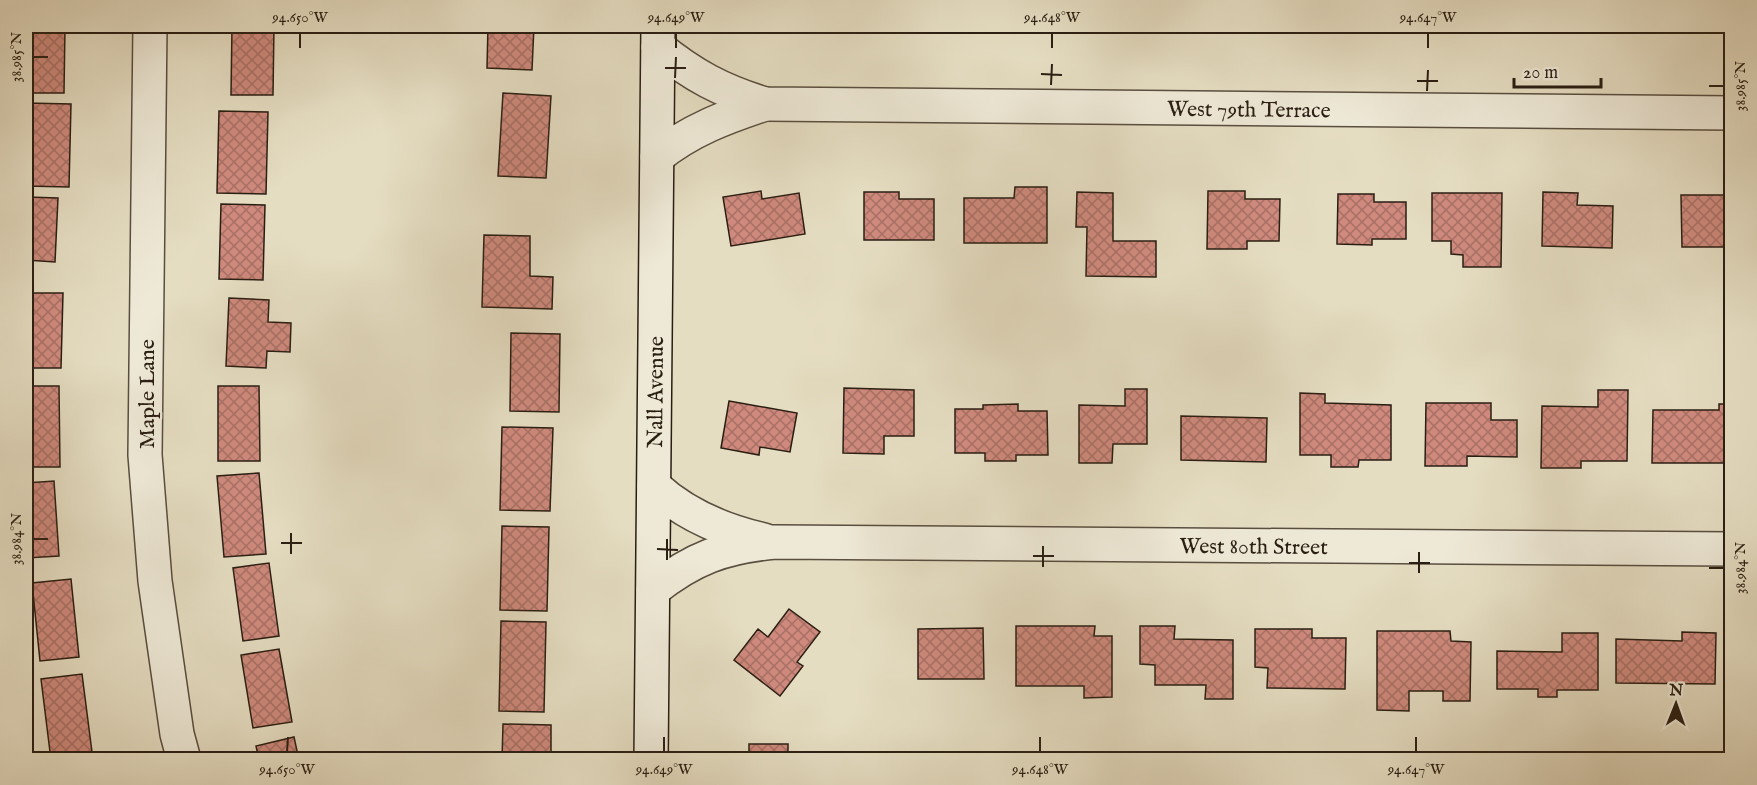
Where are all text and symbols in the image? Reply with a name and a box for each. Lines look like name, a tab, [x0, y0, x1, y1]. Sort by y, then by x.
text: 94.650°W	[271, 8, 328, 27]
text: 94.649°W	[647, 8, 705, 27]
text: 94.648°W	[1023, 8, 1081, 27]
text: 94.647°W	[1399, 8, 1457, 27]
text: 38.985°N	[7, 32, 26, 82]
scale bar	[1514, 51, 1601, 89]
text: 38.985°N	[1731, 61, 1750, 111]
text: 20 m	[1523, 62, 1558, 85]
street label: West 79th Terrace	[1167, 96, 1331, 125]
street label: Nall Avenue	[642, 336, 671, 448]
street label: Maple Lane	[134, 339, 162, 449]
text: 38.984°N	[7, 513, 26, 565]
street label: West 80th Street	[1179, 533, 1328, 562]
text: 38.984°N	[1731, 542, 1750, 594]
north arrow	[1646, 674, 1706, 734]
text: N	[1668, 681, 1683, 701]
text: 94.650°W	[258, 760, 315, 779]
text: 94.649°W	[635, 760, 693, 779]
text: 94.648°W	[1011, 760, 1069, 779]
text: 94.647°W	[1387, 760, 1445, 779]

